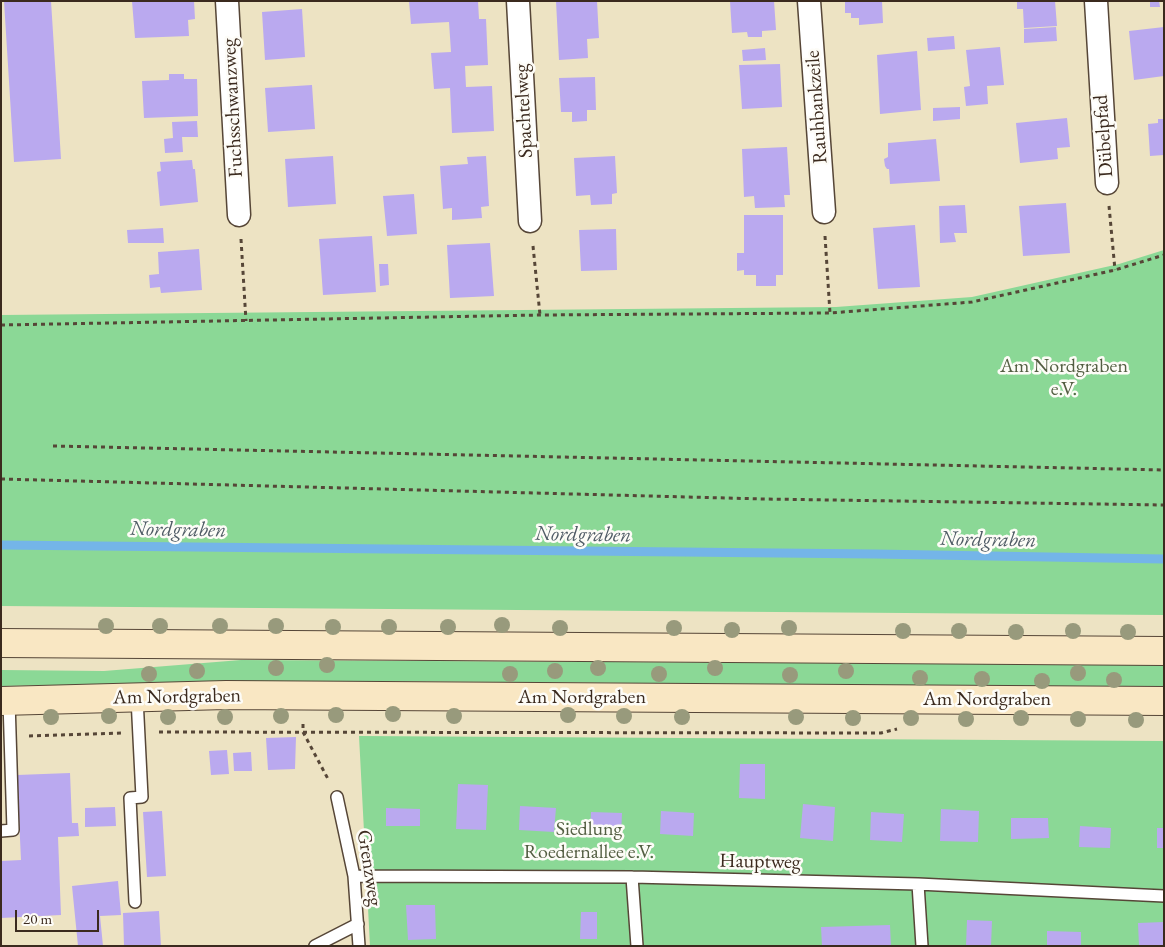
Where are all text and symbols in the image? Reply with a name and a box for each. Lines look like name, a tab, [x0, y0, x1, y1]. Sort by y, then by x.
street label: Fuchsschwanzweg	[217, 38, 249, 178]
street label: Rauhbankzeile	[801, 49, 833, 165]
street label: Spachtelweg	[510, 63, 538, 159]
street label: Dübelpfad	[1089, 94, 1119, 178]
park label: Am Nordgraben e.V.	[1000, 355, 1128, 402]
water label: Nordgraben	[130, 517, 226, 543]
water label: Nordgraben	[535, 522, 631, 548]
water label: Nordgraben	[940, 527, 1036, 553]
street label: Am Nordgraben	[113, 684, 241, 710]
street label: Am Nordgraben	[518, 686, 646, 710]
street label: Am Nordgraben	[923, 688, 1051, 712]
park label: Siedlung Roedernallee e.V.	[524, 818, 654, 865]
street label: Grenzweg	[351, 828, 387, 908]
street label: Hauptweg	[719, 849, 801, 875]
scale bar	[18, 900, 101, 932]
text: 20 m	[23, 909, 52, 928]

